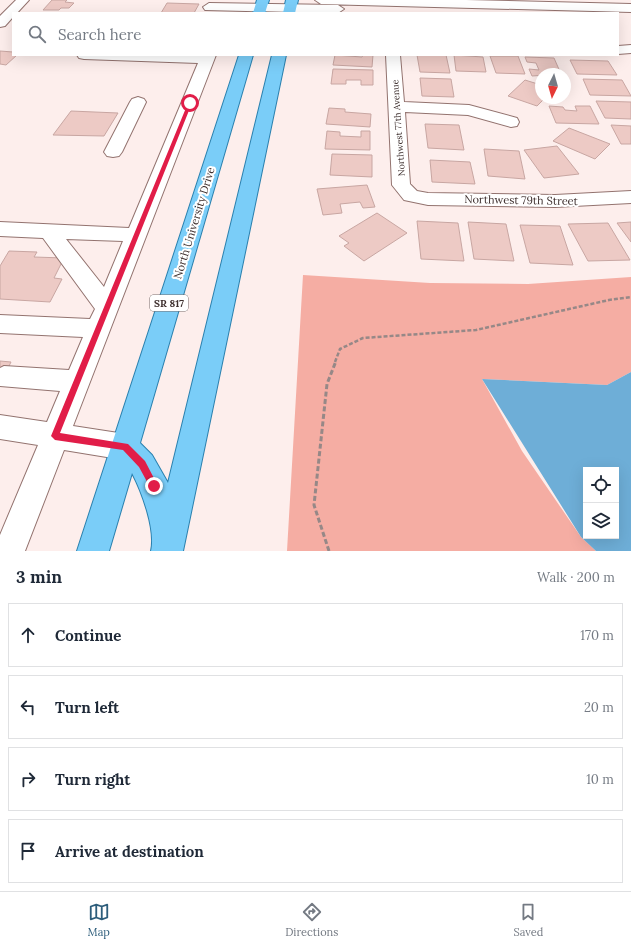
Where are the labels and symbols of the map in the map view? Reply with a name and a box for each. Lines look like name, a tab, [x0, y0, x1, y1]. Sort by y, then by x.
north arrow	[535, 68, 571, 104]
street label: Northwest 77th Avenue	[389, 79, 407, 177]
route start	[181, 94, 199, 112]
street label: North University Drive	[170, 165, 218, 281]
street label: Northwest 79th Street	[464, 192, 579, 208]
road number: SR 817	[150, 295, 188, 311]
route end	[145, 477, 163, 495]

